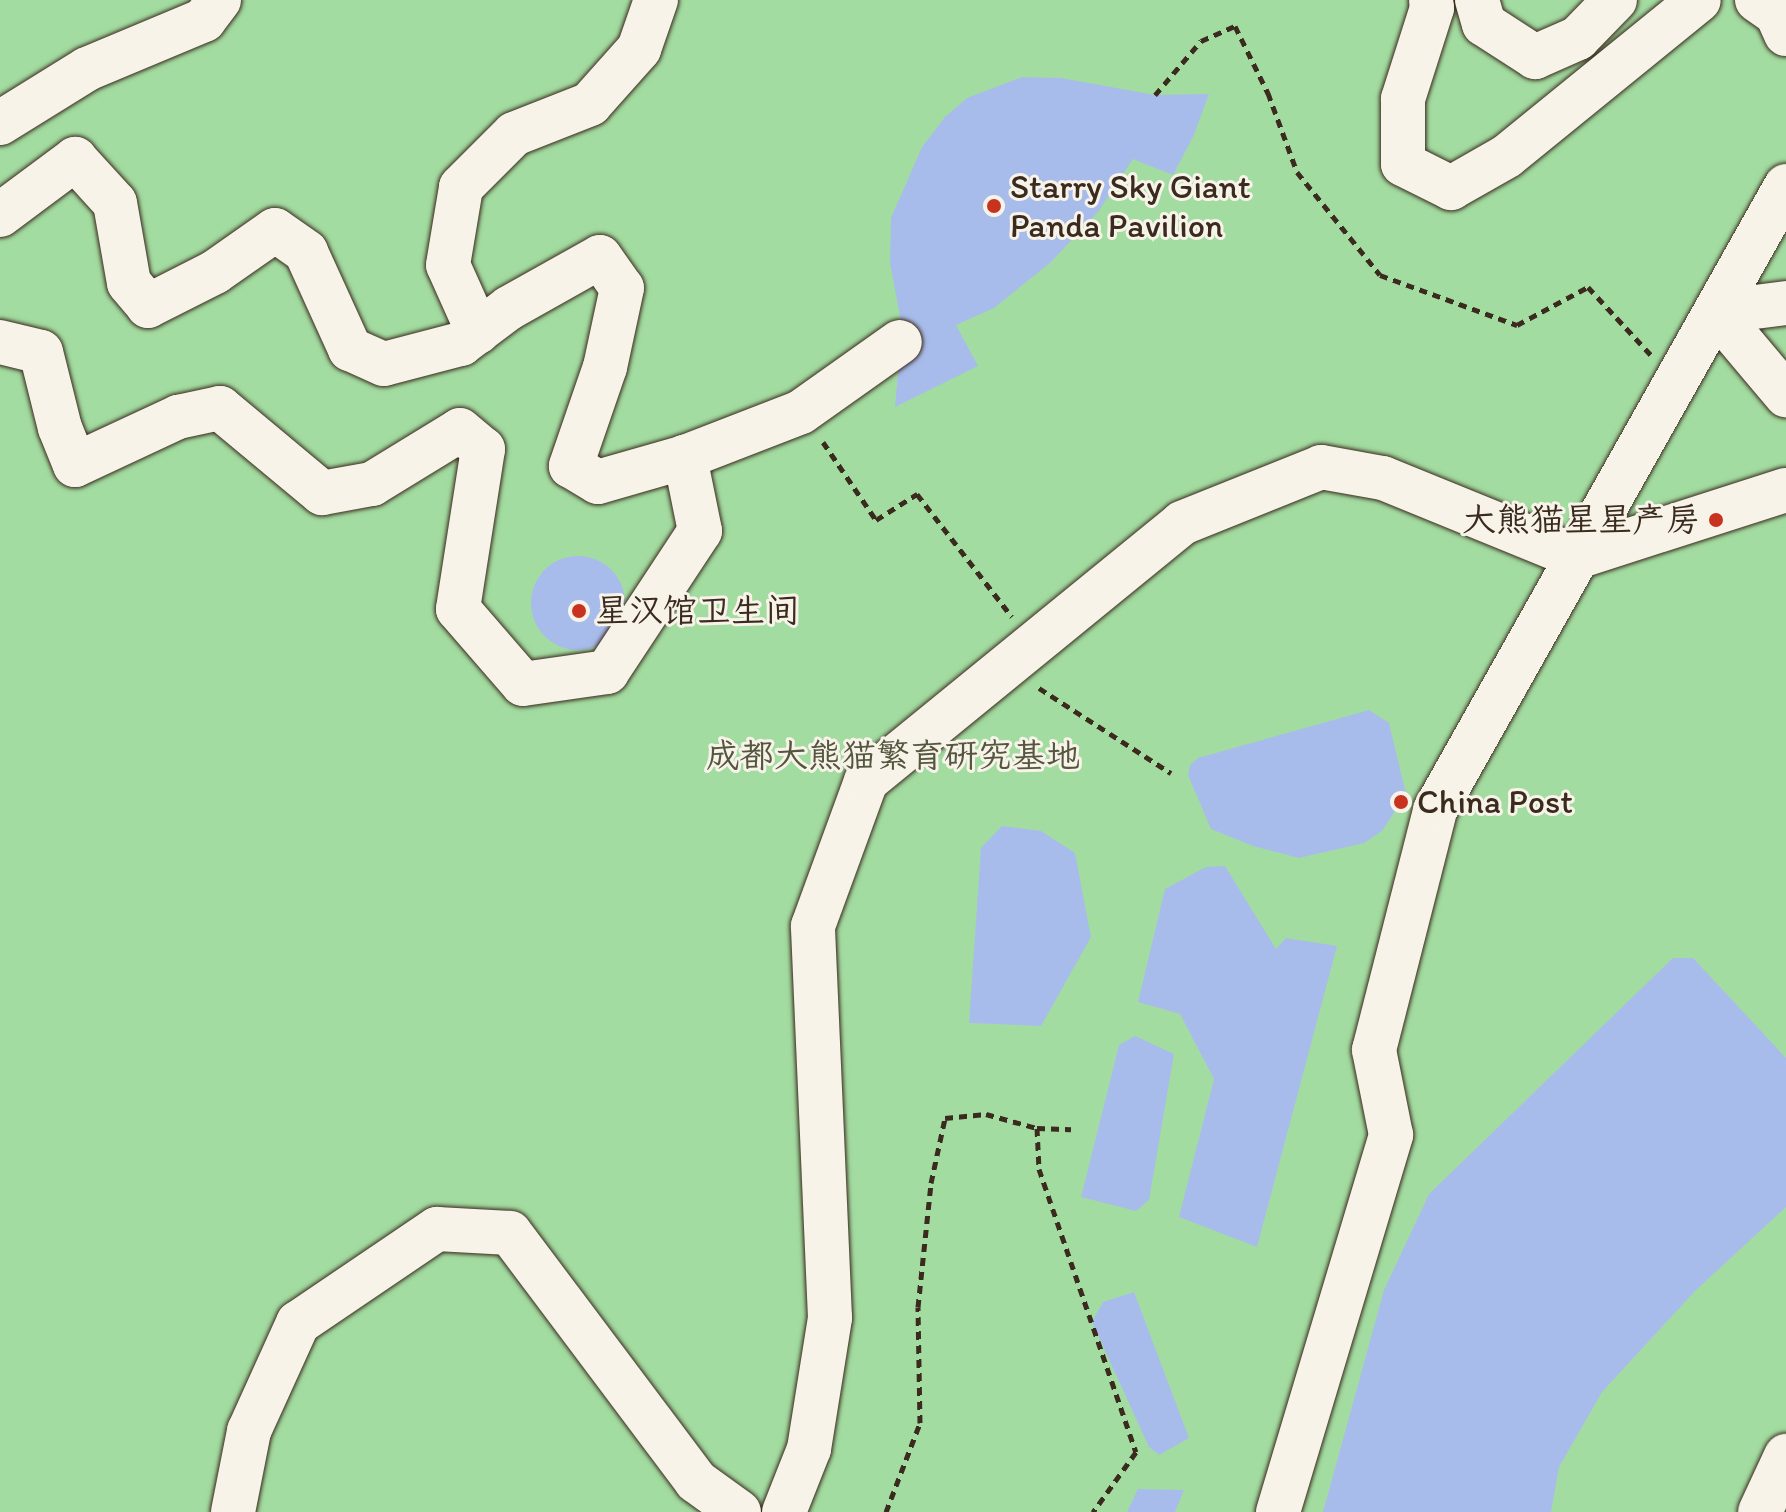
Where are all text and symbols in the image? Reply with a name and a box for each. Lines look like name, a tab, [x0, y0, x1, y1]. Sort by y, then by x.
place label: Starry Sky Giant Panda Pavilion	[1010, 166, 1251, 246]
marker: Starry Sky Giant Panda Pavilion	[985, 197, 1003, 215]
place label: 大熊猫星星产房	[1462, 500, 1700, 540]
marker: 大熊猫星星产房	[1707, 511, 1725, 529]
place label: 星汉馆卫生间	[595, 591, 799, 631]
marker: 星汉馆卫生间	[570, 602, 588, 620]
park label: 成都大熊猫繁育研究基地	[706, 736, 1080, 776]
place label: China Post	[1417, 782, 1572, 822]
marker: China Post	[1392, 793, 1410, 811]

